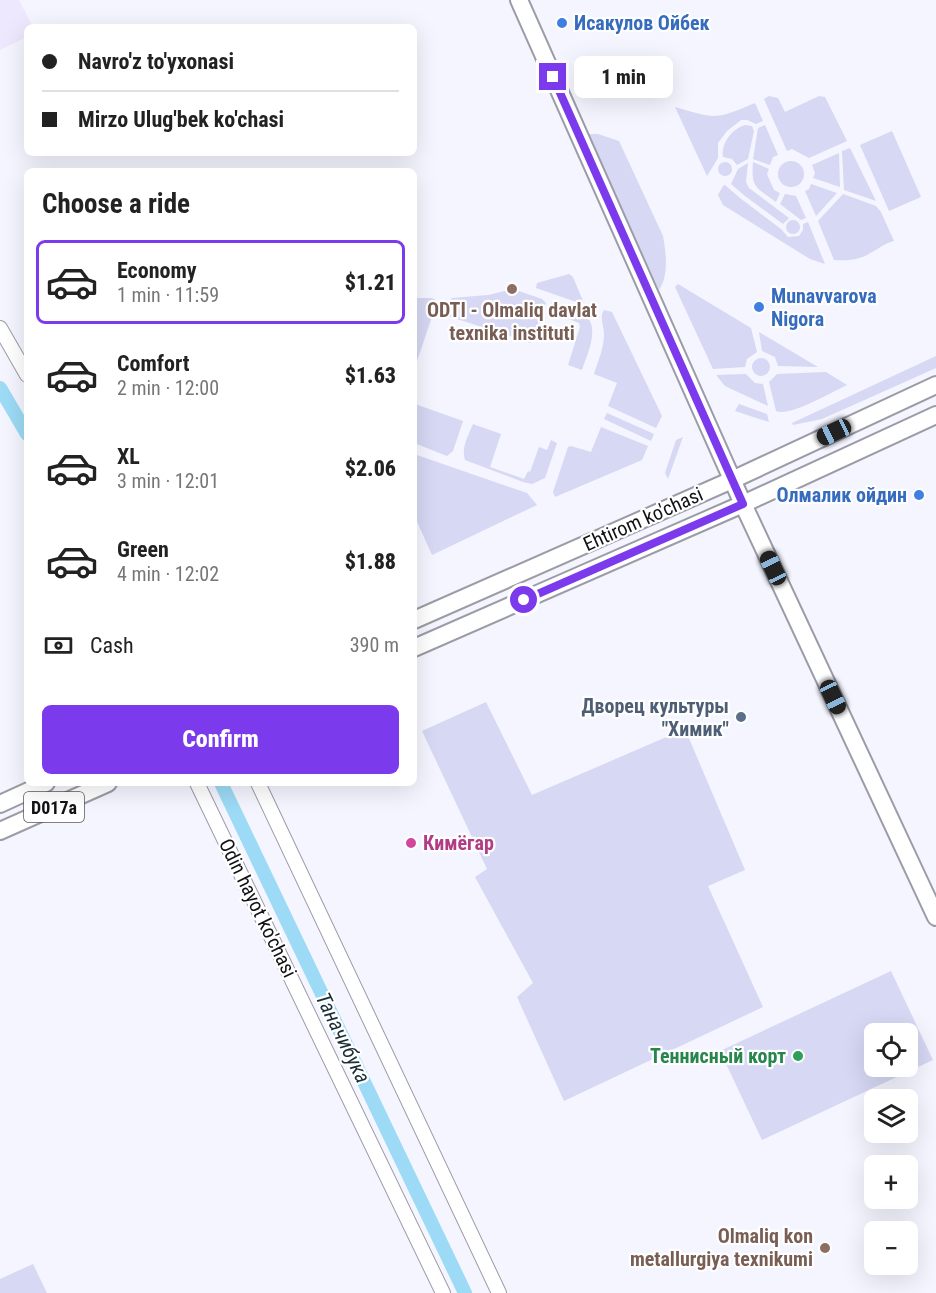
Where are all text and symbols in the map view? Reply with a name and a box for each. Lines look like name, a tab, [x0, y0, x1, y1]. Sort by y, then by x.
place label: Исакулов Ойбек	[574, 11, 710, 35]
marker: Исакулов Ойбек	[555, 16, 569, 30]
text: Navro'z to'yxonasi	[78, 49, 234, 74]
callout: 1 min	[574, 56, 673, 98]
route end	[539, 63, 566, 90]
text: 1 min	[601, 65, 646, 89]
text: Mirzo Ulug'bek ko'chasi	[78, 107, 284, 132]
text: Choose a ride	[42, 188, 190, 220]
icon: car	[45, 255, 99, 309]
text: Economy	[117, 258, 197, 283]
text: $1.21	[345, 270, 396, 295]
marker: ODTI - Olmaliq davlat texnika instituti	[505, 282, 519, 296]
text: 1 min · 11:59	[117, 283, 219, 307]
place label: Munavvarova Nigora	[771, 284, 877, 331]
place label: ODTI - Olmaliq davlat texnika instituti	[427, 298, 597, 345]
marker: Munavvarova Nigora	[752, 300, 766, 314]
icon: car	[45, 348, 99, 402]
text: Comfort	[117, 351, 190, 376]
text: $1.63	[345, 363, 396, 388]
text: 2 min · 12:00	[117, 376, 219, 400]
car	[814, 416, 854, 448]
icon: car	[45, 441, 99, 495]
text: XL	[117, 444, 140, 469]
text: $2.06	[345, 456, 396, 481]
text: 3 min · 12:01	[117, 469, 219, 493]
street label: Ehtirom ko'chasi	[579, 482, 707, 556]
place label: Олмалик ойдин	[776, 483, 907, 507]
marker: Олмалик ойдин	[912, 488, 926, 502]
icon: car	[45, 534, 99, 588]
text: Green	[117, 537, 169, 562]
car	[757, 548, 789, 588]
text: $1.88	[345, 549, 396, 574]
text: 4 min · 12:02	[117, 562, 219, 586]
route start	[510, 586, 537, 613]
icon: cash	[42, 629, 75, 662]
text: Cash	[90, 633, 134, 658]
text: 390 m	[350, 633, 399, 657]
car	[817, 677, 849, 717]
place label: Дворец культуры "Химик"	[581, 694, 729, 741]
button: Confirm	[42, 705, 399, 774]
marker: Дворец культуры "Химик"	[734, 710, 748, 724]
road number: D017a	[24, 792, 84, 822]
place label: Кимёгар	[423, 831, 494, 855]
street label: Odin hayot ko'chasi	[214, 835, 302, 981]
marker: Кимёгар	[404, 836, 418, 850]
water label: Таначибука	[311, 989, 375, 1087]
map controls	[864, 1023, 918, 1275]
button: locate	[864, 1023, 918, 1077]
place label: Теннисный корт	[650, 1044, 786, 1068]
marker: Теннисный корт	[791, 1049, 805, 1063]
button: layers	[864, 1089, 918, 1143]
button: +	[864, 1155, 918, 1209]
button: −	[864, 1221, 918, 1275]
place label: Olmaliq kon metallurgiya texnikumi	[630, 1224, 813, 1271]
marker: Olmaliq kon metallurgiya texnikumi	[818, 1241, 832, 1255]

